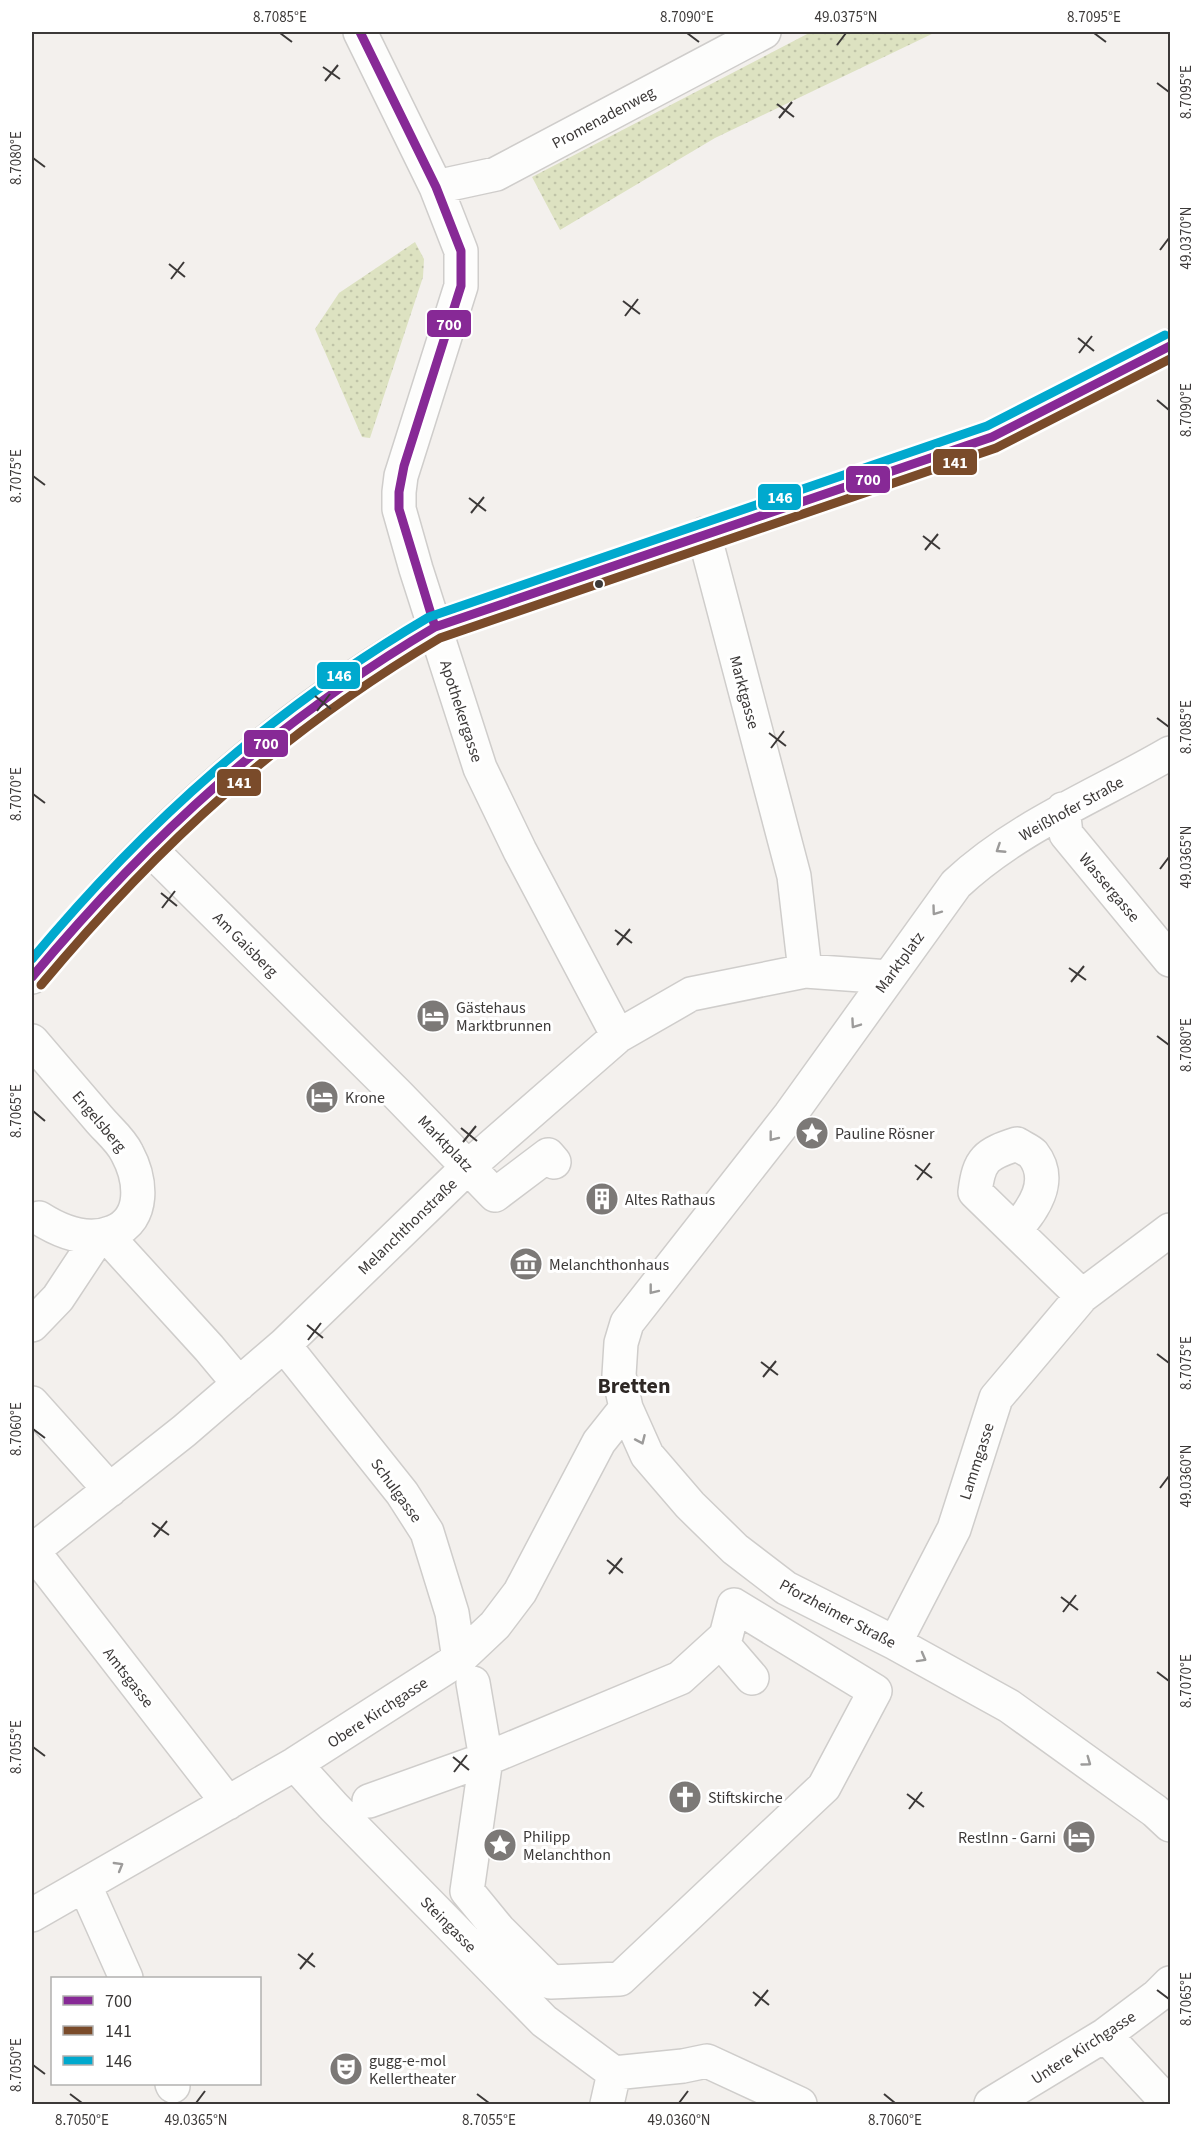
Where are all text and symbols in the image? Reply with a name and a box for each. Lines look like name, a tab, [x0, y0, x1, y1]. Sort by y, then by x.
text: 8.7085°E	[253, 7, 307, 28]
text: 8.7090°E	[660, 7, 714, 28]
text: 49.0375°N	[814, 7, 878, 28]
text: 8.7095°E	[1067, 7, 1121, 28]
text: 8.7095°E	[1176, 65, 1197, 119]
street label: Promenadenweg	[548, 81, 659, 154]
text: 8.7080°E	[6, 131, 27, 185]
text: 49.0370°N	[1176, 206, 1197, 270]
line badge: 700	[426, 309, 472, 338]
text: 700	[436, 314, 462, 336]
text: 8.7090°E	[1176, 383, 1197, 437]
line badge: 141	[932, 448, 978, 476]
text: 8.7075°E	[6, 449, 27, 503]
text: 141	[942, 452, 968, 474]
line badge: 700	[845, 465, 891, 494]
text: 700	[855, 469, 881, 491]
line badge: 146	[757, 483, 802, 511]
text: 146	[767, 487, 793, 509]
unlabelled marker	[593, 578, 605, 590]
street label: Marktgasse	[724, 653, 764, 732]
street label: Apothekergasse	[434, 657, 488, 765]
line badge: 146	[316, 661, 361, 690]
text: 146	[326, 665, 352, 687]
text: 8.7085°E	[1176, 700, 1197, 754]
line badge: 700	[243, 729, 289, 758]
text: 700	[253, 733, 279, 755]
text: 8.7070°E	[6, 767, 27, 821]
line badge: 141	[216, 768, 262, 797]
street label: Weißhofer Straße	[1015, 771, 1128, 847]
text: 141	[226, 772, 252, 794]
text: 49.0365°N	[1176, 825, 1197, 889]
one-way arrow	[996, 841, 1007, 852]
street label: Wassergasse	[1074, 848, 1145, 927]
one-way arrow	[932, 905, 943, 916]
street label: Am Gaisberg	[208, 907, 283, 982]
street label: Marktplatz	[870, 927, 930, 998]
place label: Gästehaus Marktbrunnen	[456, 997, 552, 1037]
hotel icon: Gästehaus Marktbrunnen	[415, 998, 451, 1034]
one-way arrow	[851, 1018, 862, 1029]
text: 8.7080°E	[1176, 1018, 1197, 1072]
hotel icon: Krone	[304, 1079, 340, 1115]
text: 8.7065°E	[6, 1084, 27, 1138]
street label: Engelsberg	[67, 1086, 131, 1157]
place label: Krone	[345, 1087, 385, 1109]
street label: Marktplatz	[413, 1110, 478, 1177]
place icon: Pauline Rösner	[794, 1115, 830, 1151]
place label: Pauline Rösner	[835, 1123, 935, 1145]
one-way arrow	[769, 1130, 780, 1141]
street label: Melanchthonstraße	[353, 1174, 462, 1280]
building icon: Altes Rathaus	[584, 1181, 620, 1217]
place label: Altes Rathaus	[625, 1189, 716, 1211]
museum icon: Melanchthonhaus	[508, 1246, 544, 1282]
place label: Melanchthonhaus	[549, 1254, 669, 1276]
one-way arrow	[649, 1284, 660, 1295]
text: 8.7075°E	[1176, 1336, 1197, 1390]
district label: Bretten	[597, 1370, 671, 1402]
text: 8.7060°E	[6, 1402, 27, 1456]
street label: Lammgasse	[954, 1420, 1000, 1503]
one-way arrow	[633, 1433, 645, 1444]
text: 49.0360°N	[1176, 1444, 1197, 1508]
street label: Schulgasse	[365, 1454, 427, 1527]
street label: Pforzheimer Straße	[775, 1574, 900, 1654]
street label: Amtsgasse	[98, 1643, 159, 1712]
one-way arrow	[916, 1651, 927, 1662]
text: 8.7070°E	[1176, 1654, 1197, 1708]
street label: Obere Kirchgasse	[323, 1672, 432, 1754]
text: 8.7055°E	[6, 1720, 27, 1774]
one-way arrow	[1081, 1755, 1092, 1766]
church icon: Stiftskirche	[667, 1779, 703, 1815]
place label: Stiftskirche	[708, 1787, 783, 1809]
hotel icon: RestInn - Garni	[1061, 1819, 1097, 1855]
place label: Philipp Melanchthon	[523, 1826, 611, 1866]
place icon: Philipp Melanchthon	[482, 1827, 518, 1863]
place label: RestInn - Garni	[958, 1827, 1056, 1849]
one-way arrow	[113, 1862, 123, 1873]
street label: Steingasse	[415, 1892, 481, 1958]
text: 8.7065°E	[1176, 1972, 1197, 2026]
legend	[51, 1977, 261, 2085]
text: 700	[105, 1989, 132, 2014]
street label: Untere Kirchgasse	[1027, 2006, 1140, 2090]
text: 141	[105, 2019, 132, 2044]
text: 8.7050°E	[6, 2038, 27, 2092]
text: 146	[105, 2049, 132, 2074]
place label: gugg-e-mol Kellertheater	[369, 2050, 457, 2090]
theatre icon: gugg-e-mol Kellertheater	[328, 2051, 364, 2087]
text: 8.7050°E	[55, 2110, 109, 2131]
text: 49.0365°N	[164, 2110, 228, 2131]
text: 8.7055°E	[462, 2110, 516, 2131]
text: 49.0360°N	[647, 2110, 711, 2131]
text: 8.7060°E	[868, 2110, 922, 2131]

